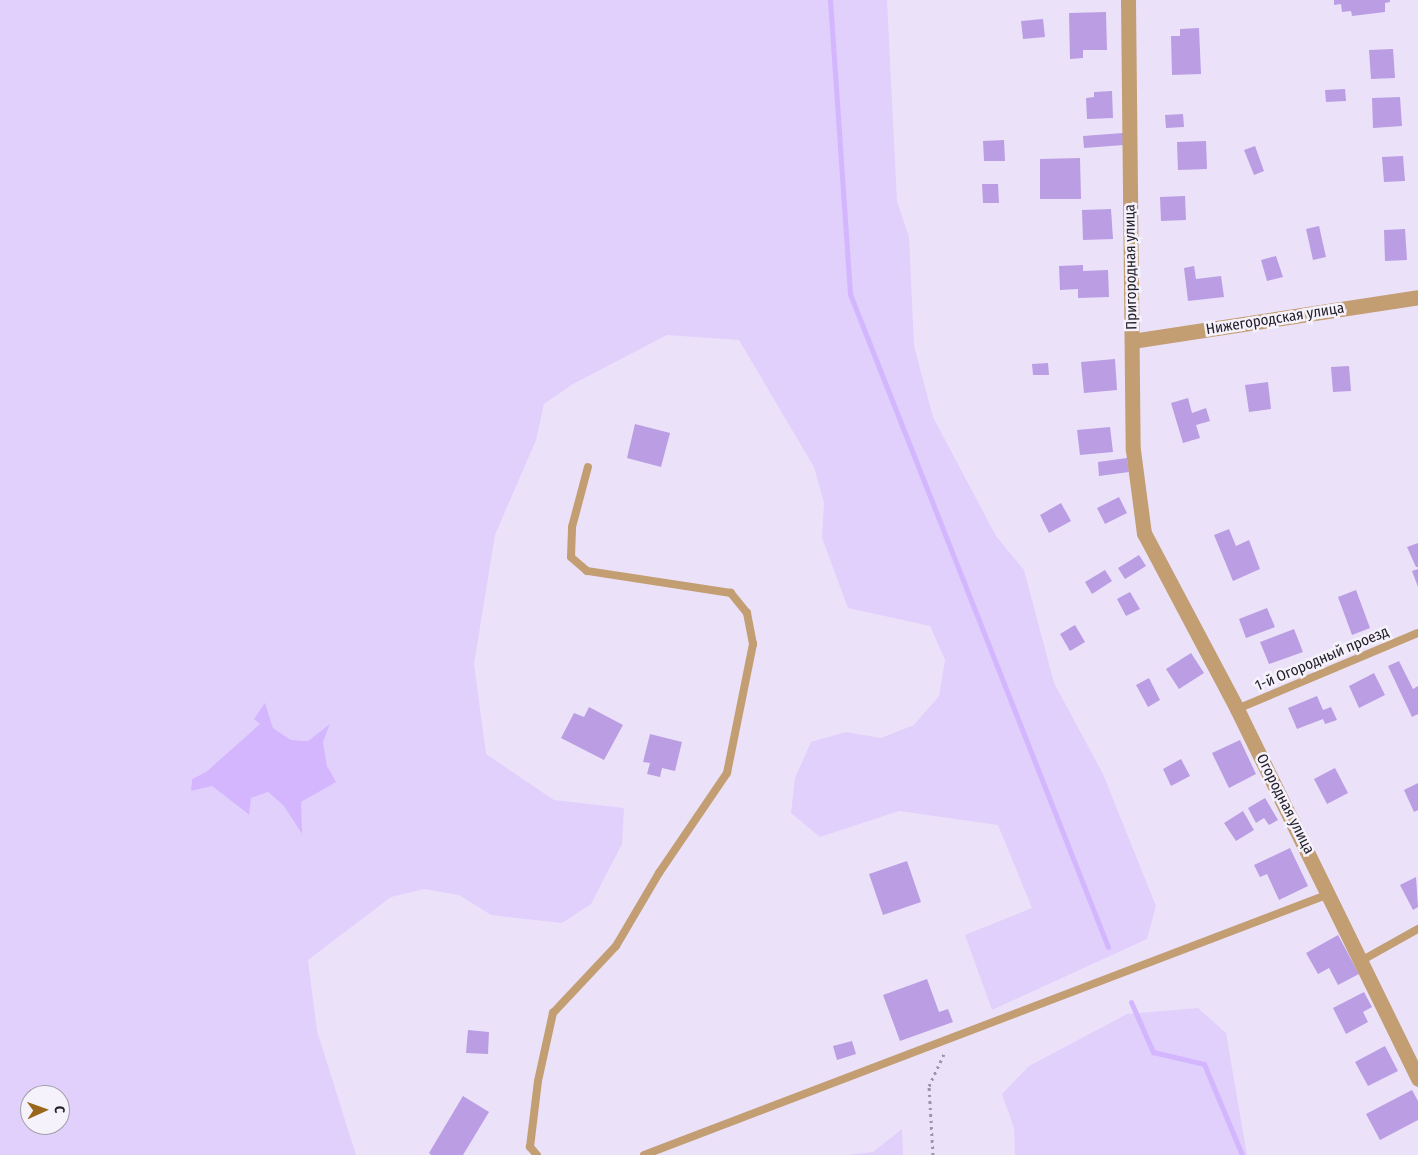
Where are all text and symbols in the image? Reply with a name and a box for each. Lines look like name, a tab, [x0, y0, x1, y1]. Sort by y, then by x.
street label: Пригородная улица	[1121, 204, 1141, 330]
street label: Нижегородская улица	[1205, 299, 1345, 339]
street label: 1-й Огородный проезд	[1252, 623, 1392, 695]
street label: Огородная улица	[1252, 751, 1318, 857]
north arrow	[20, 1085, 70, 1135]
text: С	[51, 1106, 68, 1113]

